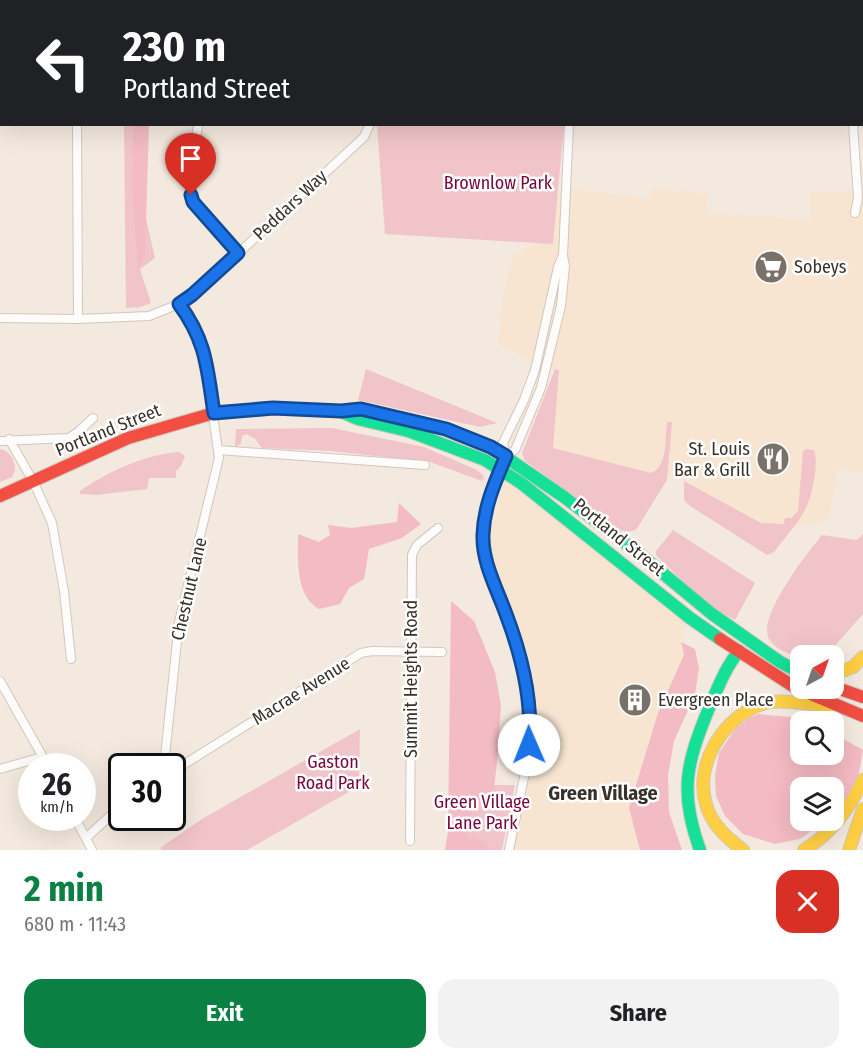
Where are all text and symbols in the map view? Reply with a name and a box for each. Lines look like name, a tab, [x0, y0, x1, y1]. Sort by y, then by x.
text: 230 m	[123, 22, 226, 72]
icon: left	[24, 24, 102, 102]
text: Portland Street	[123, 73, 290, 105]
pin	[165, 133, 216, 195]
icon: arrive	[174, 142, 207, 175]
street label: Peddars Way	[248, 165, 332, 245]
park label: Brownlow Park	[444, 172, 553, 194]
supermarket icon: Sobeys	[753, 249, 789, 285]
place label: Sobeys	[794, 256, 847, 278]
street label: Portland Street	[52, 399, 164, 461]
place label: St. Louis Bar & Grill	[674, 438, 750, 481]
restaurant icon: St. Louis Bar & Grill	[755, 441, 791, 477]
street label: Portland Street	[569, 493, 669, 581]
street label: Chestnut Lane	[166, 535, 212, 643]
street label: Summit Heights Road	[400, 600, 422, 758]
north arrow	[790, 645, 844, 699]
map controls	[790, 645, 844, 831]
street label: Macrae Avenue	[248, 652, 354, 730]
building icon: Evergreen Place	[617, 682, 653, 718]
place label: Evergreen Place	[658, 689, 774, 711]
button: search	[790, 711, 844, 765]
position arrow	[497, 713, 561, 777]
park label: Gaston Road Park	[296, 751, 370, 794]
speed limit sign: 30	[108, 753, 186, 831]
text: 26	[42, 767, 72, 803]
button: layers	[790, 777, 844, 831]
district label: Green Village	[548, 781, 658, 805]
park label: Green Village Lane Park	[434, 791, 530, 834]
text: km/h	[40, 798, 74, 816]
text: 2 min	[24, 867, 104, 911]
button: close	[776, 870, 839, 933]
text: 680 m · 11:43	[24, 912, 126, 936]
button: Exit	[24, 979, 426, 1048]
button: Share	[438, 979, 839, 1048]

